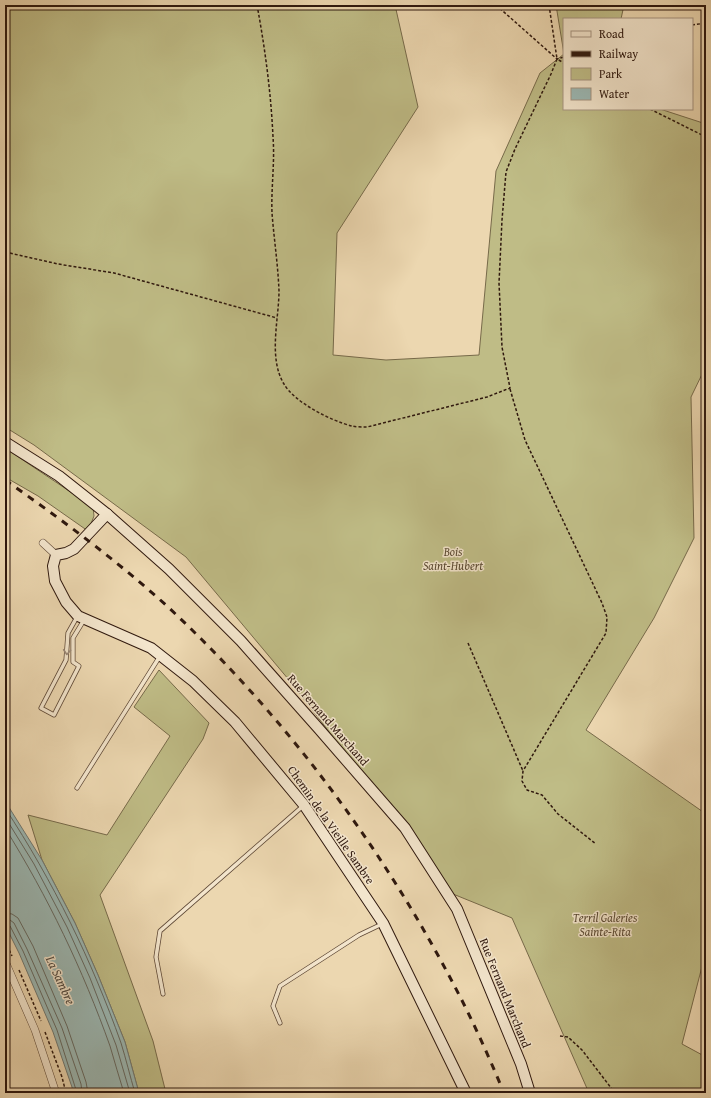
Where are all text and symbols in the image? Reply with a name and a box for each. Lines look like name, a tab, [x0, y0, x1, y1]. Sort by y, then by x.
legend	[563, 18, 693, 110]
text: Road	[599, 25, 625, 42]
text: Railway	[599, 45, 638, 62]
text: Park	[599, 65, 623, 82]
text: Water	[599, 85, 629, 102]
park label: Bois Saint-Hubert	[423, 543, 483, 574]
one-way arrow	[62, 649, 71, 655]
street label: Rue Fernand Marchand	[284, 670, 373, 770]
street label: Chemin de la Vieille Sambre	[284, 762, 379, 888]
park label: Terril Galeries Sainte-Rita	[573, 909, 638, 940]
street label: Rue Fernand Marchand	[476, 935, 535, 1051]
water label: La Sambre	[41, 952, 80, 1008]

